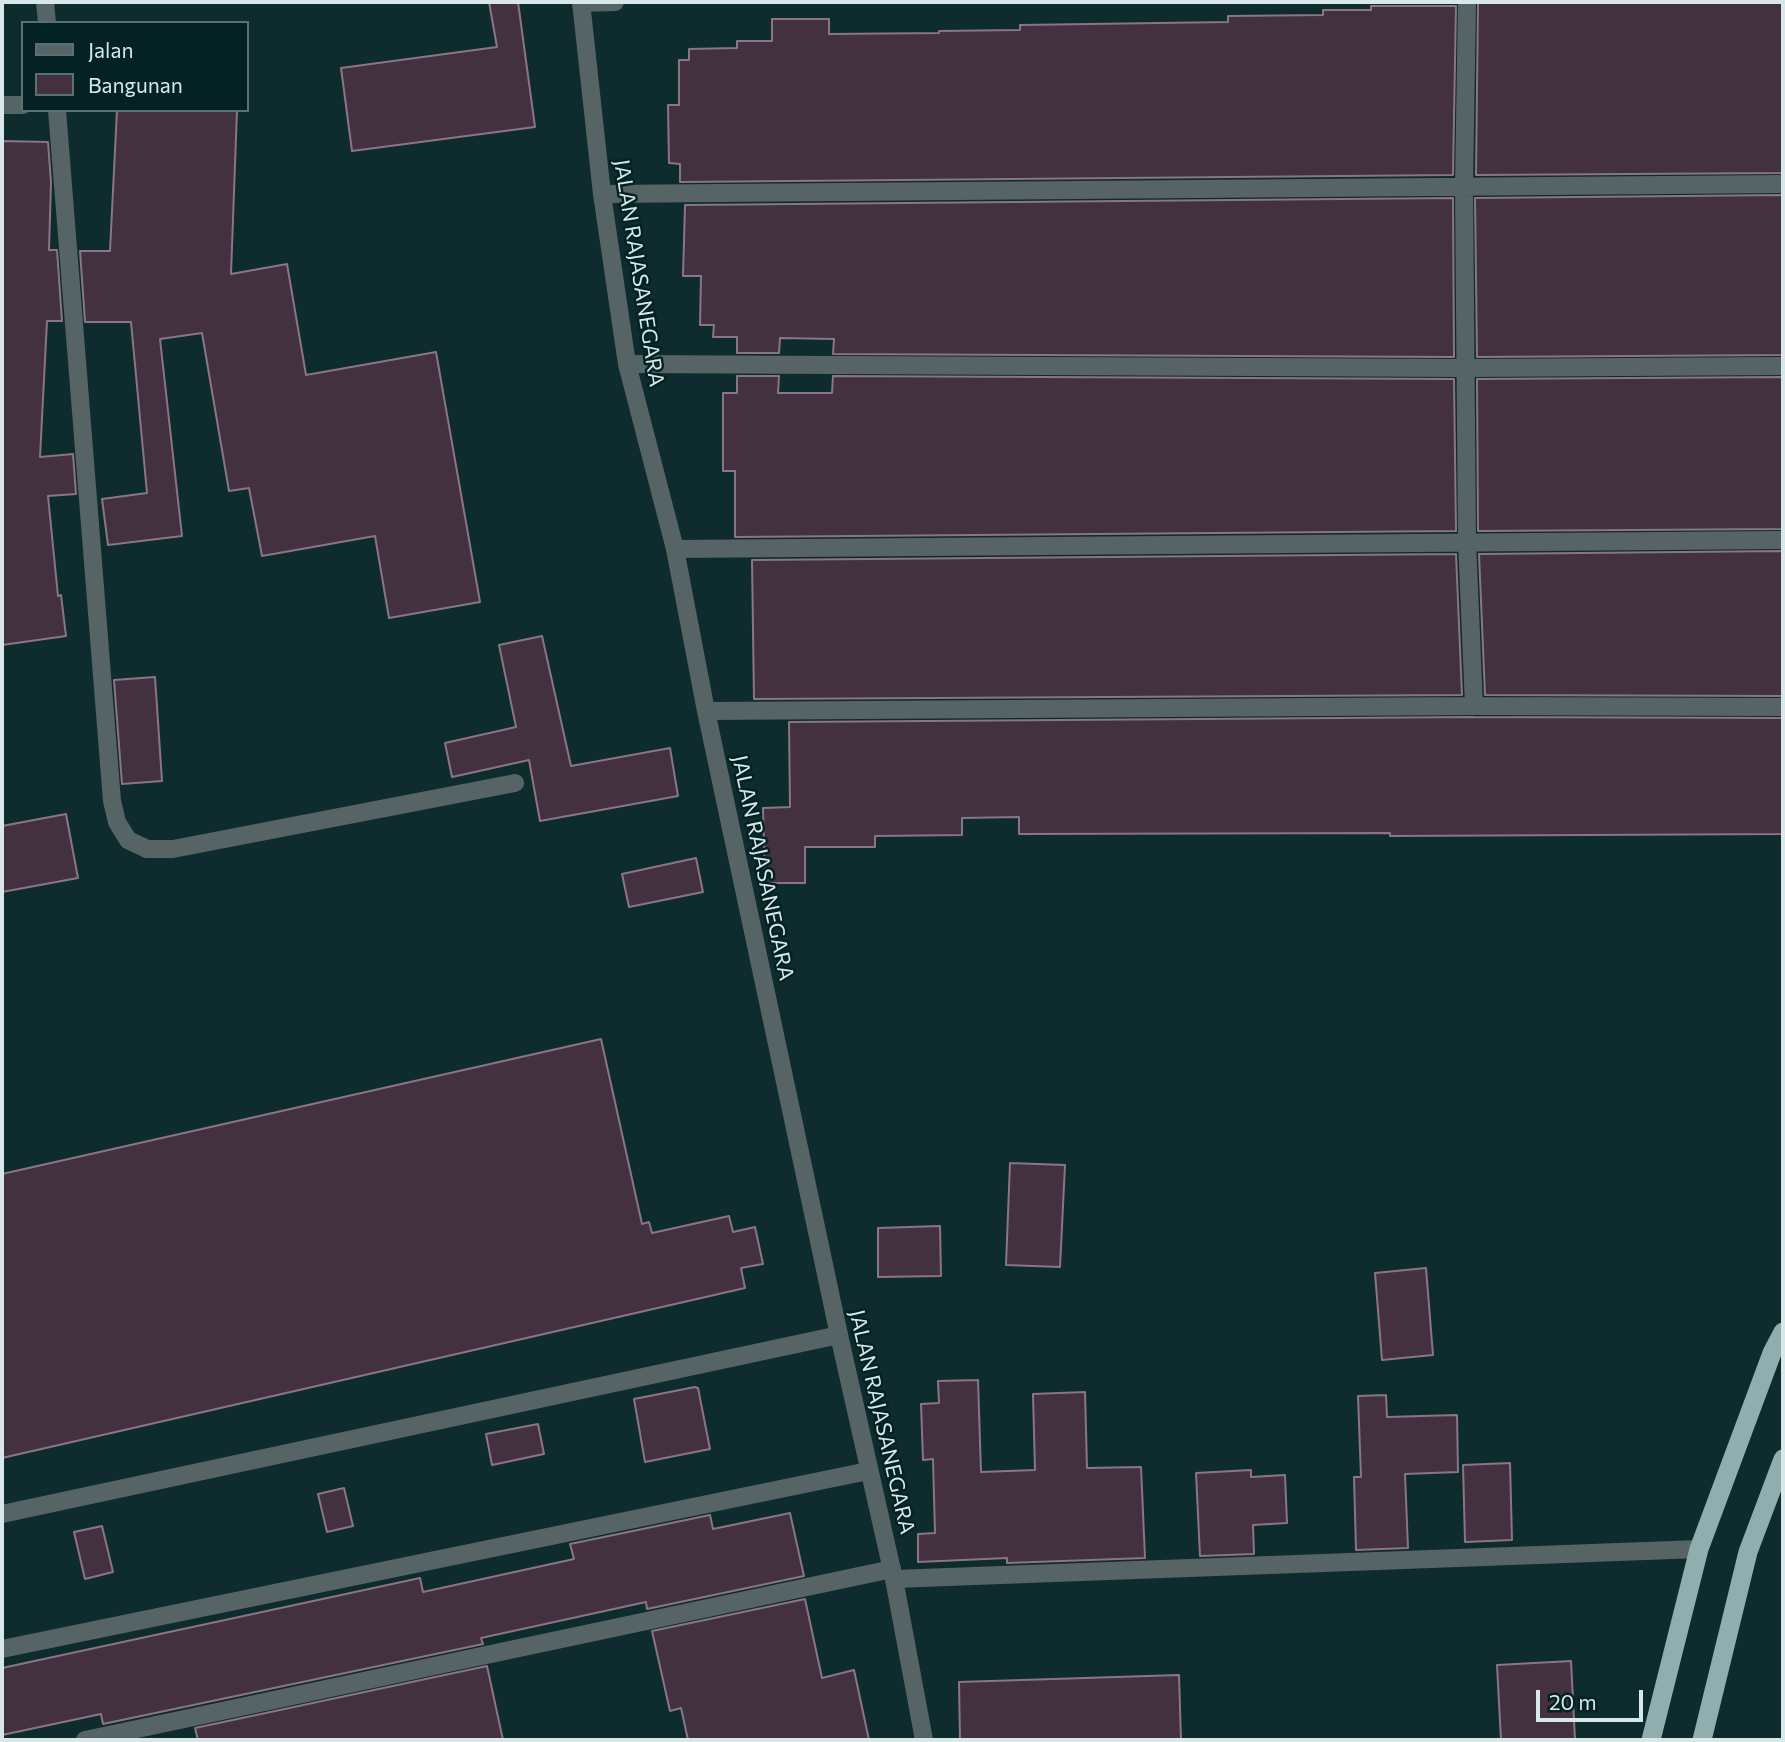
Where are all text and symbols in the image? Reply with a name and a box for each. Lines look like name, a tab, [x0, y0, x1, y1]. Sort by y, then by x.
legend	[21, 21, 248, 112]
text: Jalan	[88, 37, 133, 62]
text: Bangunan	[88, 72, 183, 97]
street label: JALAN RAJASANEGARA	[609, 158, 669, 388]
street label: JALAN RAJASANEGARA	[727, 753, 799, 983]
street label: JALAN RAJASANEGARA	[844, 1307, 920, 1537]
scale bar	[1540, 1676, 1647, 1720]
text: 20 m	[1549, 1689, 1597, 1714]

